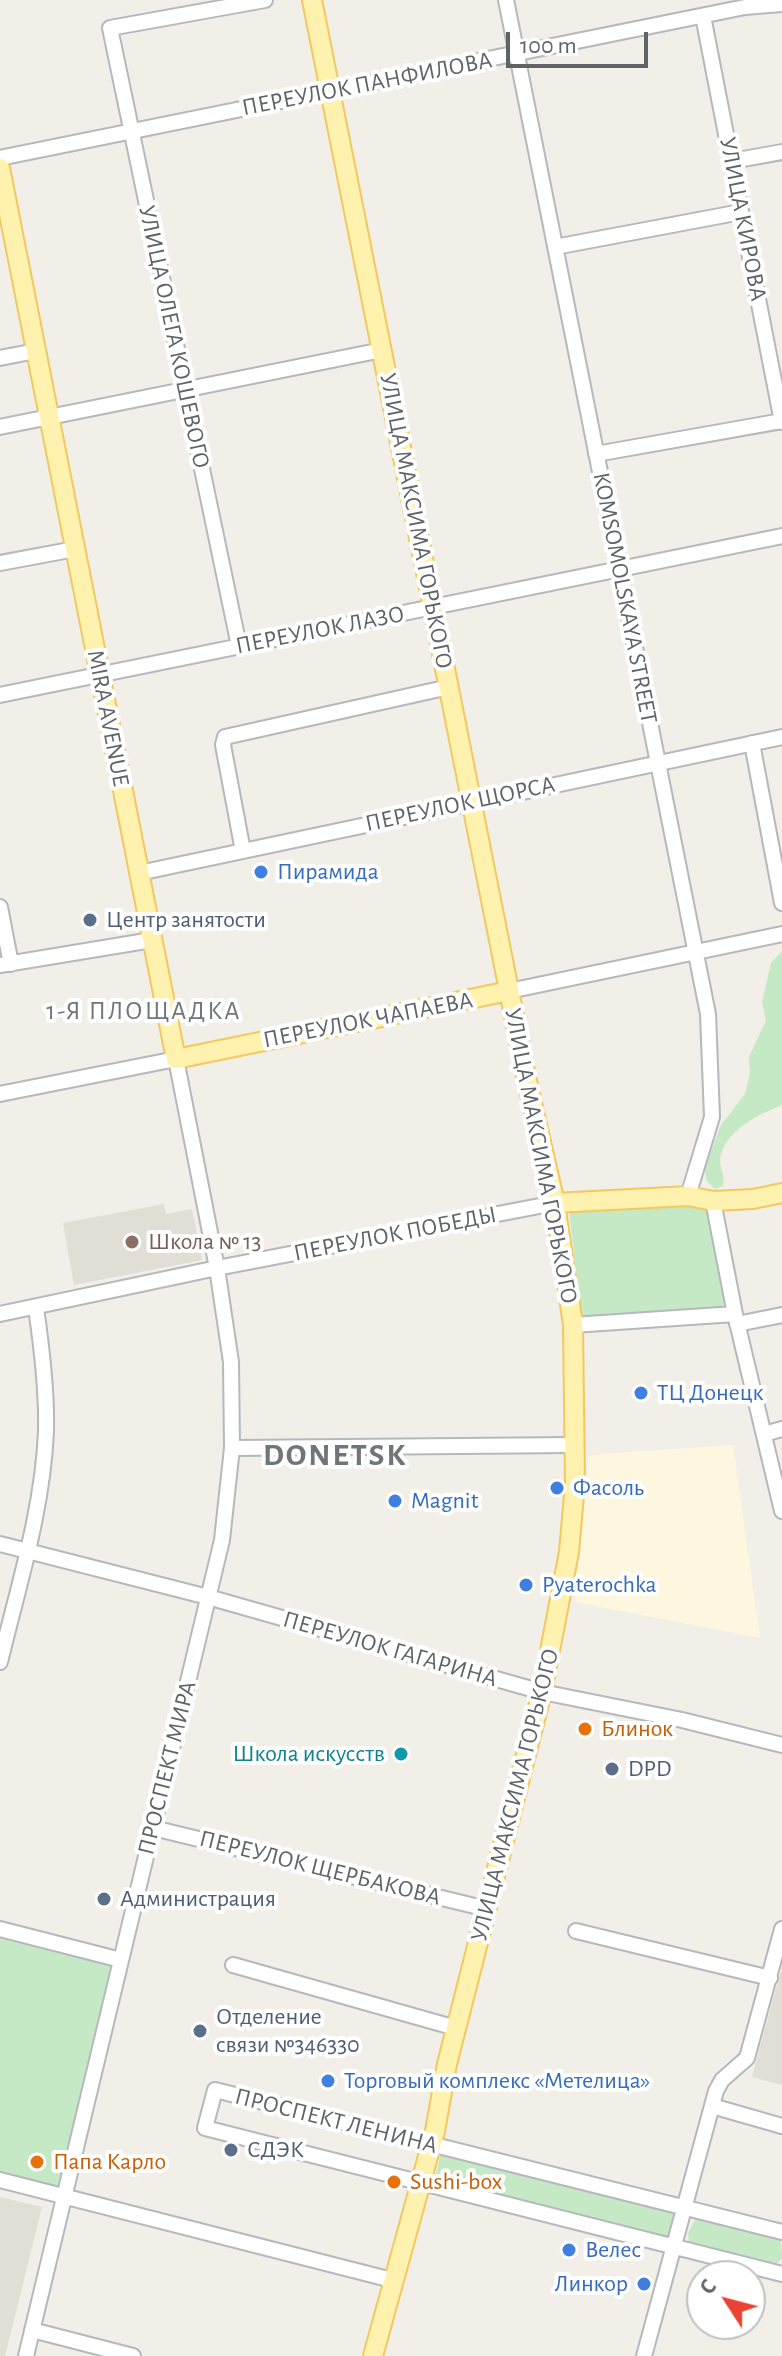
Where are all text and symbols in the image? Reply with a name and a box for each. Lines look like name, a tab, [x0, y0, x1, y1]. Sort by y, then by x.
scale bar	[510, 16, 652, 66]
text: 100 m	[520, 34, 577, 58]
street label: ПЕРЕУЛОК ПАНФИЛОВА	[239, 46, 495, 122]
street label: УЛИЦА КИРОВА	[713, 135, 773, 303]
street label: УЛИЦА ОЛЕГА КОШЕВОГО	[132, 203, 216, 471]
street label: УЛИЦА МАКСИМА ГОРЬКОГО	[373, 371, 459, 671]
street label: KOMSOMOLSKAYA STREET	[587, 470, 663, 726]
street label: ПЕРЕУЛОК ЛАЗО	[233, 600, 407, 660]
street label: MIRA AVENUE	[81, 648, 135, 788]
street label: ПЕРЕУЛОК ЩОРСА	[362, 770, 558, 838]
place label: Пирамида	[277, 858, 379, 886]
marker: Пирамида	[252, 863, 270, 881]
place label: Центр занятости	[106, 906, 266, 934]
marker: Центр занятости	[81, 911, 99, 929]
street label: ПЕРЕУЛОК ЧАПАЕВА	[261, 986, 475, 1054]
district label: 1-Я ПЛОЩАДКА	[46, 995, 242, 1027]
street label: УЛИЦА МАКСИМА ГОРЬКОГО	[498, 1006, 584, 1306]
street label: ПЕРЕУЛОК ПОБЕДЫ	[291, 1200, 499, 1268]
place label: Школа № 13	[148, 1228, 261, 1256]
marker: Школа № 13	[123, 1233, 141, 1251]
place label: ТЦ Донецк	[657, 1379, 764, 1407]
marker: ТЦ Донецк	[632, 1384, 650, 1402]
district label: DONETSK	[263, 1436, 407, 1474]
place label: Фасоль	[573, 1474, 644, 1502]
marker: Фасоль	[548, 1479, 566, 1497]
place label: Magnit	[411, 1487, 478, 1515]
marker: Magnit	[386, 1492, 404, 1510]
place label: Pyaterochka	[542, 1571, 657, 1599]
marker: Pyaterochka	[517, 1576, 535, 1594]
street label: ПЕРЕУЛОК ГАГАРИНА	[280, 1605, 500, 1693]
street label: УЛИЦА МАКСИМА ГОРЬКОГО	[465, 1646, 565, 1944]
street label: ПРОСПЕКТ МИРА	[131, 1678, 203, 1858]
place label: Блинок	[601, 1715, 673, 1743]
marker: Блинок	[576, 1720, 594, 1738]
place label: Школа искусств	[232, 1740, 385, 1768]
marker: Школа искусств	[392, 1745, 410, 1763]
place label: DPD	[628, 1755, 671, 1783]
marker: DPD	[603, 1760, 621, 1778]
street label: ПЕРЕУЛОК ЩЕРБАКОВА	[196, 1824, 444, 1912]
place label: Администрация	[120, 1885, 276, 1913]
marker: Администрация	[95, 1890, 113, 1908]
place label: Отделение связи №346330	[216, 2003, 360, 2059]
marker: Отделение связи №346330	[191, 2022, 209, 2040]
place label: Торговый комплекс «Метелица»	[344, 2067, 650, 2095]
marker: Торговый комплекс «Метелица»	[319, 2072, 337, 2090]
street label: ПРОСПЕКТ ЛЕНИНА	[232, 2082, 440, 2160]
place label: СДЭК	[247, 2136, 304, 2164]
marker: СДЭК	[222, 2141, 240, 2159]
place label: Папа Карло	[53, 2148, 166, 2176]
marker: Папа Карло	[28, 2153, 46, 2171]
place label: Sushi-box	[410, 2168, 502, 2196]
marker: Sushi-box	[385, 2173, 403, 2191]
place label: Велес	[585, 2236, 641, 2264]
marker: Велес	[560, 2241, 578, 2259]
north arrow	[686, 2260, 766, 2340]
place label: Линкор	[554, 2270, 628, 2298]
marker: Линкор	[635, 2275, 653, 2293]
text: С	[696, 2276, 721, 2298]

